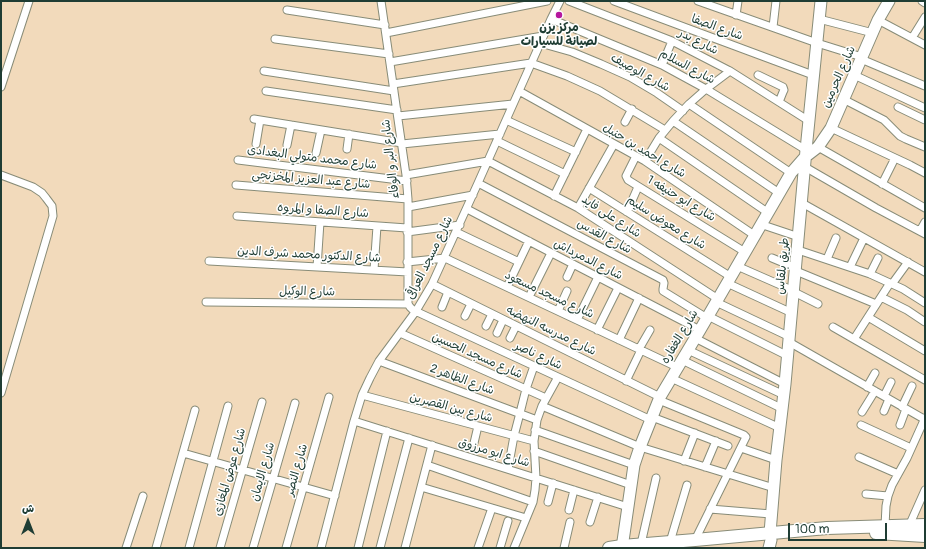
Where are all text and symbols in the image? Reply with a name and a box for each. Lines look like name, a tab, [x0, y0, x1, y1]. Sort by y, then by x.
marker: مركز يزن لصيانة للسيارات	[554, 10, 564, 20]
street label: شارع الصفا	[689, 12, 745, 44]
place label: مركز يزن لصيانة للسيارات	[521, 21, 597, 49]
street label: شارع بدر	[676, 26, 720, 58]
street label: شارع الحرمين	[819, 44, 859, 110]
street label: شارع السلام	[657, 46, 717, 88]
street label: شارع الوصيف	[608, 51, 672, 95]
street label: شارع البر و الوفاء	[379, 118, 403, 200]
street label: شارع احمد بن حنبل	[600, 121, 688, 181]
street label: شارع محمد متولي البغدادى	[246, 143, 378, 173]
street label: شارع عبد العزيز المخزنجى	[251, 168, 371, 192]
street label: شارع ابو حنيفه 1	[644, 173, 718, 225]
street label: شارع على فايد	[579, 193, 643, 241]
street label: شارع معوض سليم	[624, 193, 708, 253]
street label: شارع الصفا و المروه	[277, 201, 369, 221]
street label: شارع مسجد العراقى	[404, 214, 456, 302]
street label: شارع القدس	[574, 217, 634, 257]
street label: شارع الدمرداش	[551, 236, 625, 284]
street label: طريق بلقاس	[773, 237, 793, 295]
street label: شارع الدكتور محمد شرف الدين	[237, 244, 381, 266]
street label: شارع مسجد مسعود	[502, 268, 596, 322]
street label: شارع الوكيل	[279, 284, 335, 300]
street label: شارع مدرسه النهضه	[504, 303, 598, 359]
street label: شارع الغفاره	[658, 307, 702, 367]
street label: شارع مسجد الحسين	[429, 330, 525, 382]
street label: شارع ناصر	[512, 339, 564, 373]
street label: شارع الظاهر 2	[428, 362, 496, 398]
street label: شارع بين القصرين	[408, 390, 494, 426]
street label: شارع عوض المغازى	[211, 426, 249, 518]
street label: شارع ابو مرزوق	[457, 435, 531, 471]
street label: شارع الايمان	[248, 441, 278, 503]
street label: شارع النصر	[283, 442, 311, 498]
north arrow	[8, 501, 48, 541]
text: ش	[22, 502, 34, 515]
scale bar	[790, 515, 889, 541]
text: 100 m	[795, 522, 829, 537]

